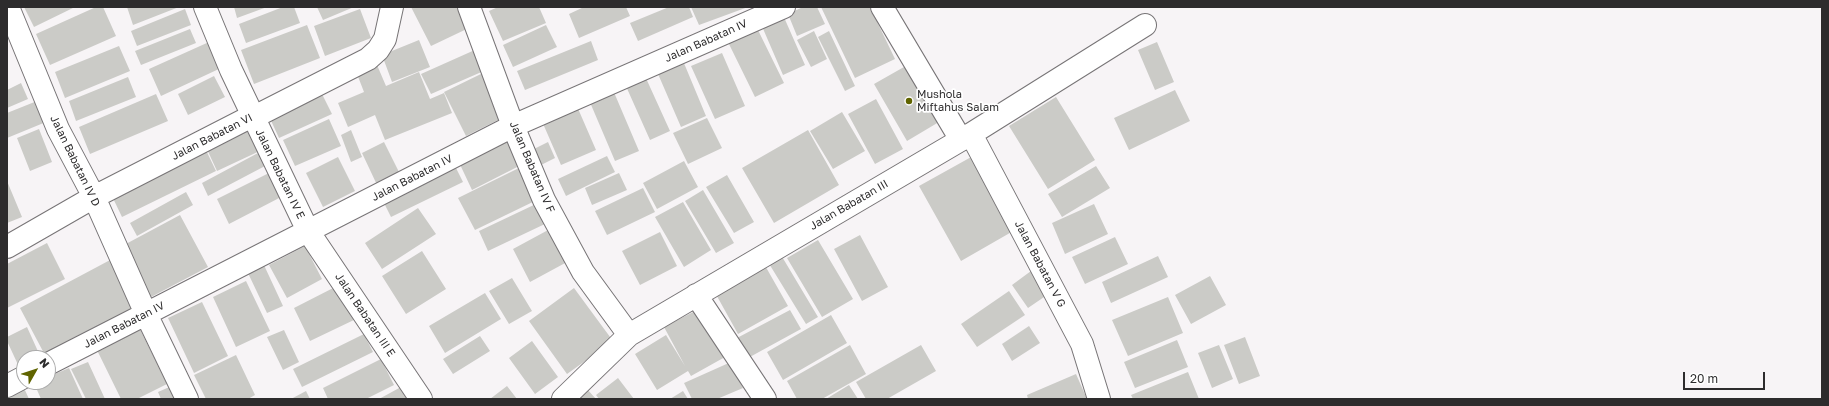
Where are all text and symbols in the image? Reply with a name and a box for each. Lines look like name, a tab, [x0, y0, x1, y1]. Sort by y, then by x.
street label: Jalan Babatan IV	[663, 17, 749, 65]
place label: Mushola Miftahus Salam	[917, 88, 999, 114]
marker: Mushola Miftahus Salam	[904, 96, 914, 106]
street label: Jalan Babatan VI	[169, 111, 255, 163]
street label: Jalan Babatan IV D	[47, 113, 103, 209]
street label: Jalan Babatan IV F	[507, 119, 557, 215]
street label: Jalan Babatan IV E	[252, 127, 308, 221]
street label: Jalan Babatan IV	[369, 152, 455, 204]
street label: Jalan Babatan III	[807, 177, 891, 233]
street label: Jalan Babatan V G	[1012, 219, 1068, 309]
street label: Jalan Babatan III E	[332, 271, 398, 359]
street label: Jalan Babatan IV	[81, 299, 167, 351]
north arrow	[16, 350, 56, 390]
text: N	[37, 355, 53, 370]
scale bar	[1685, 364, 1767, 390]
text: 20 m	[1690, 371, 1718, 386]

